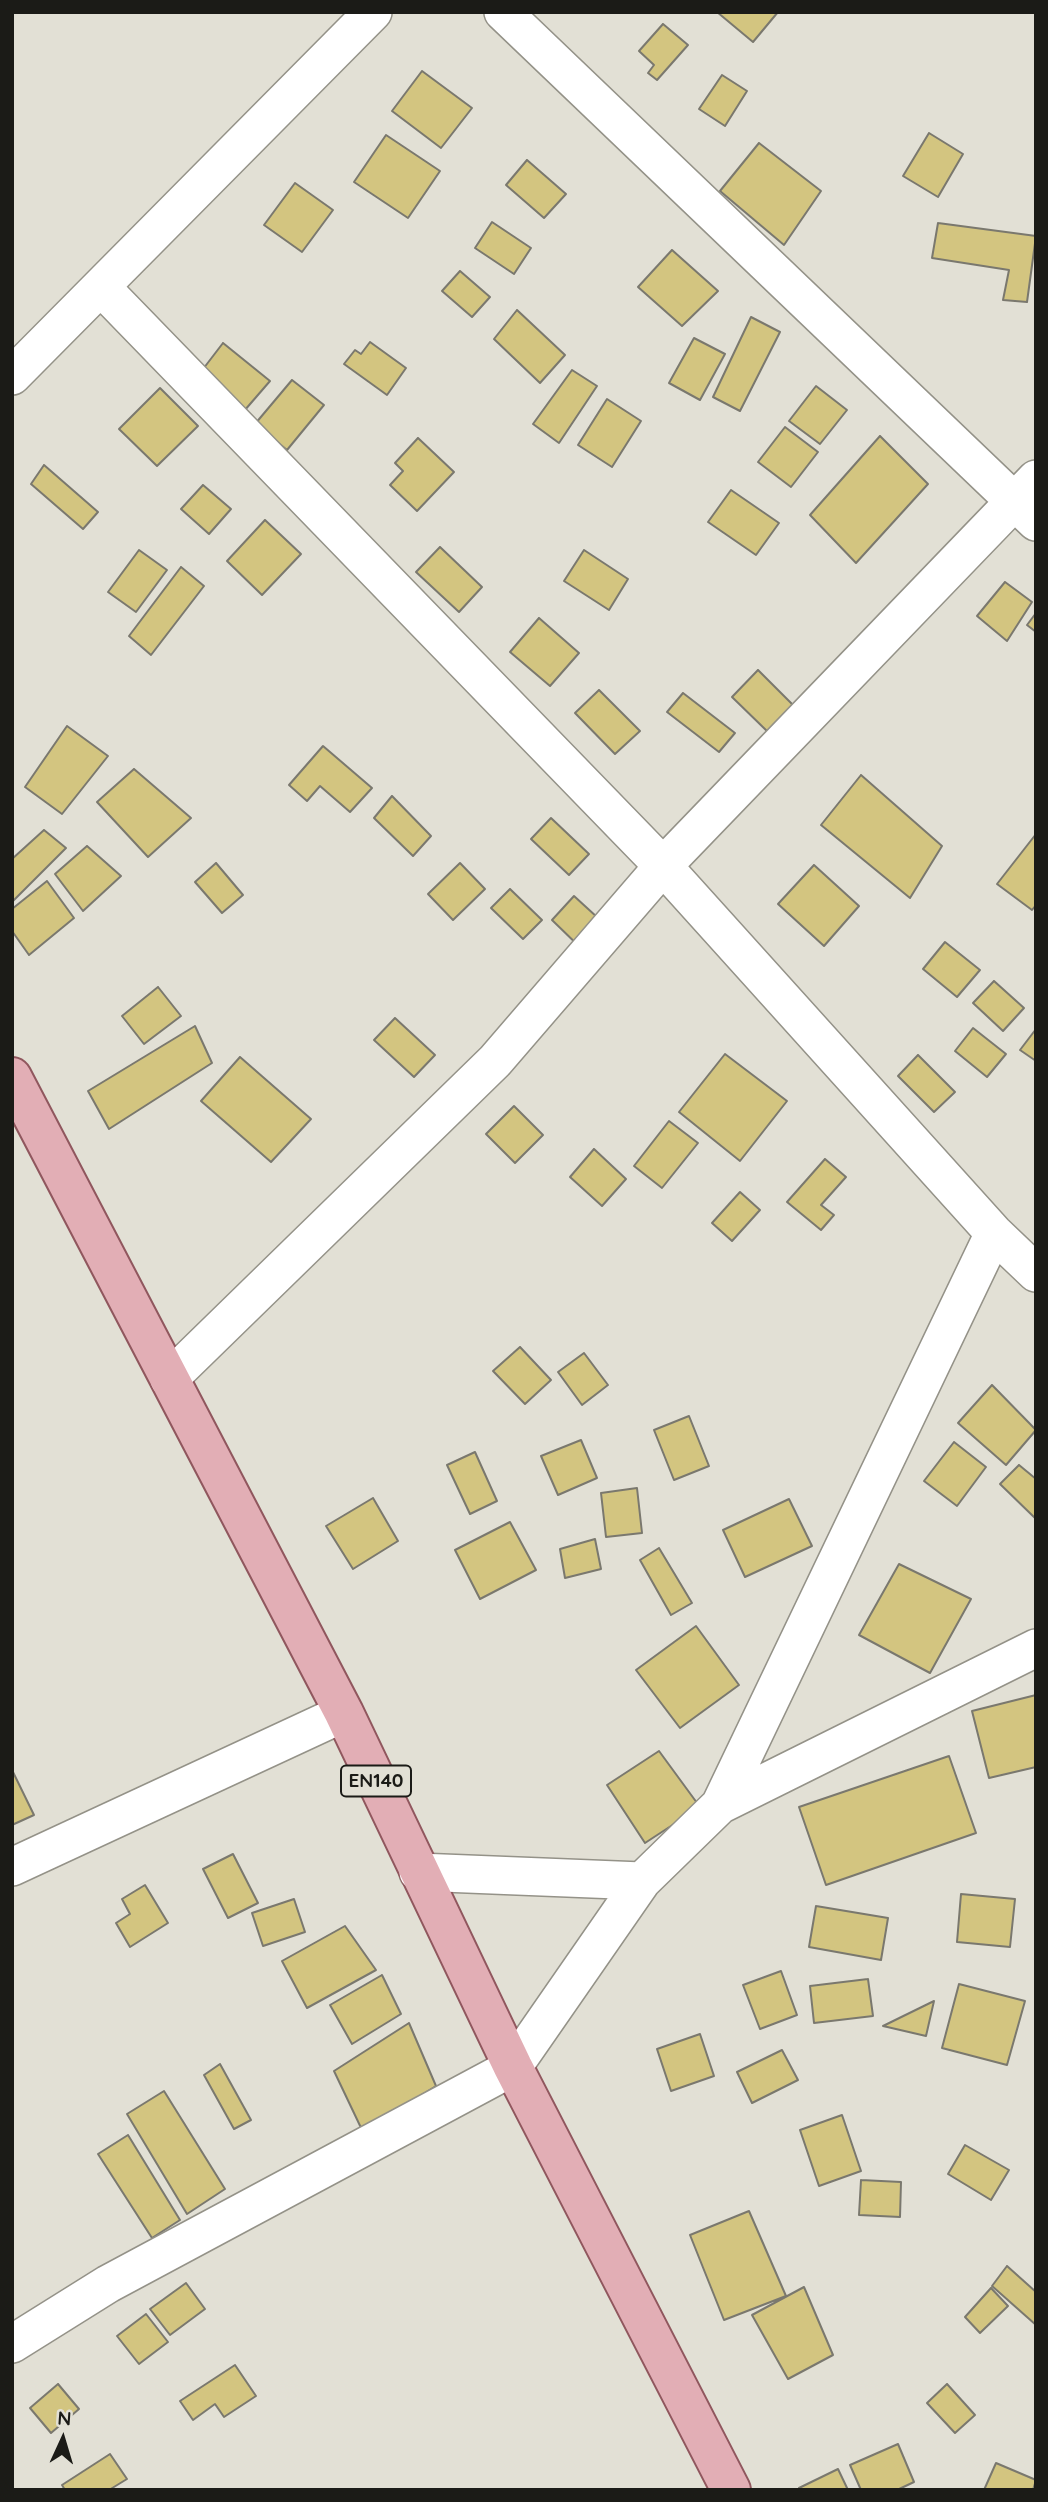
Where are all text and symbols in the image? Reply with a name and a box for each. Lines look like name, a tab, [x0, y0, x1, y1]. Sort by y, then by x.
road number: EN140	[341, 1765, 411, 1796]
north arrow	[28, 2404, 98, 2474]
text: N	[57, 2406, 72, 2431]

